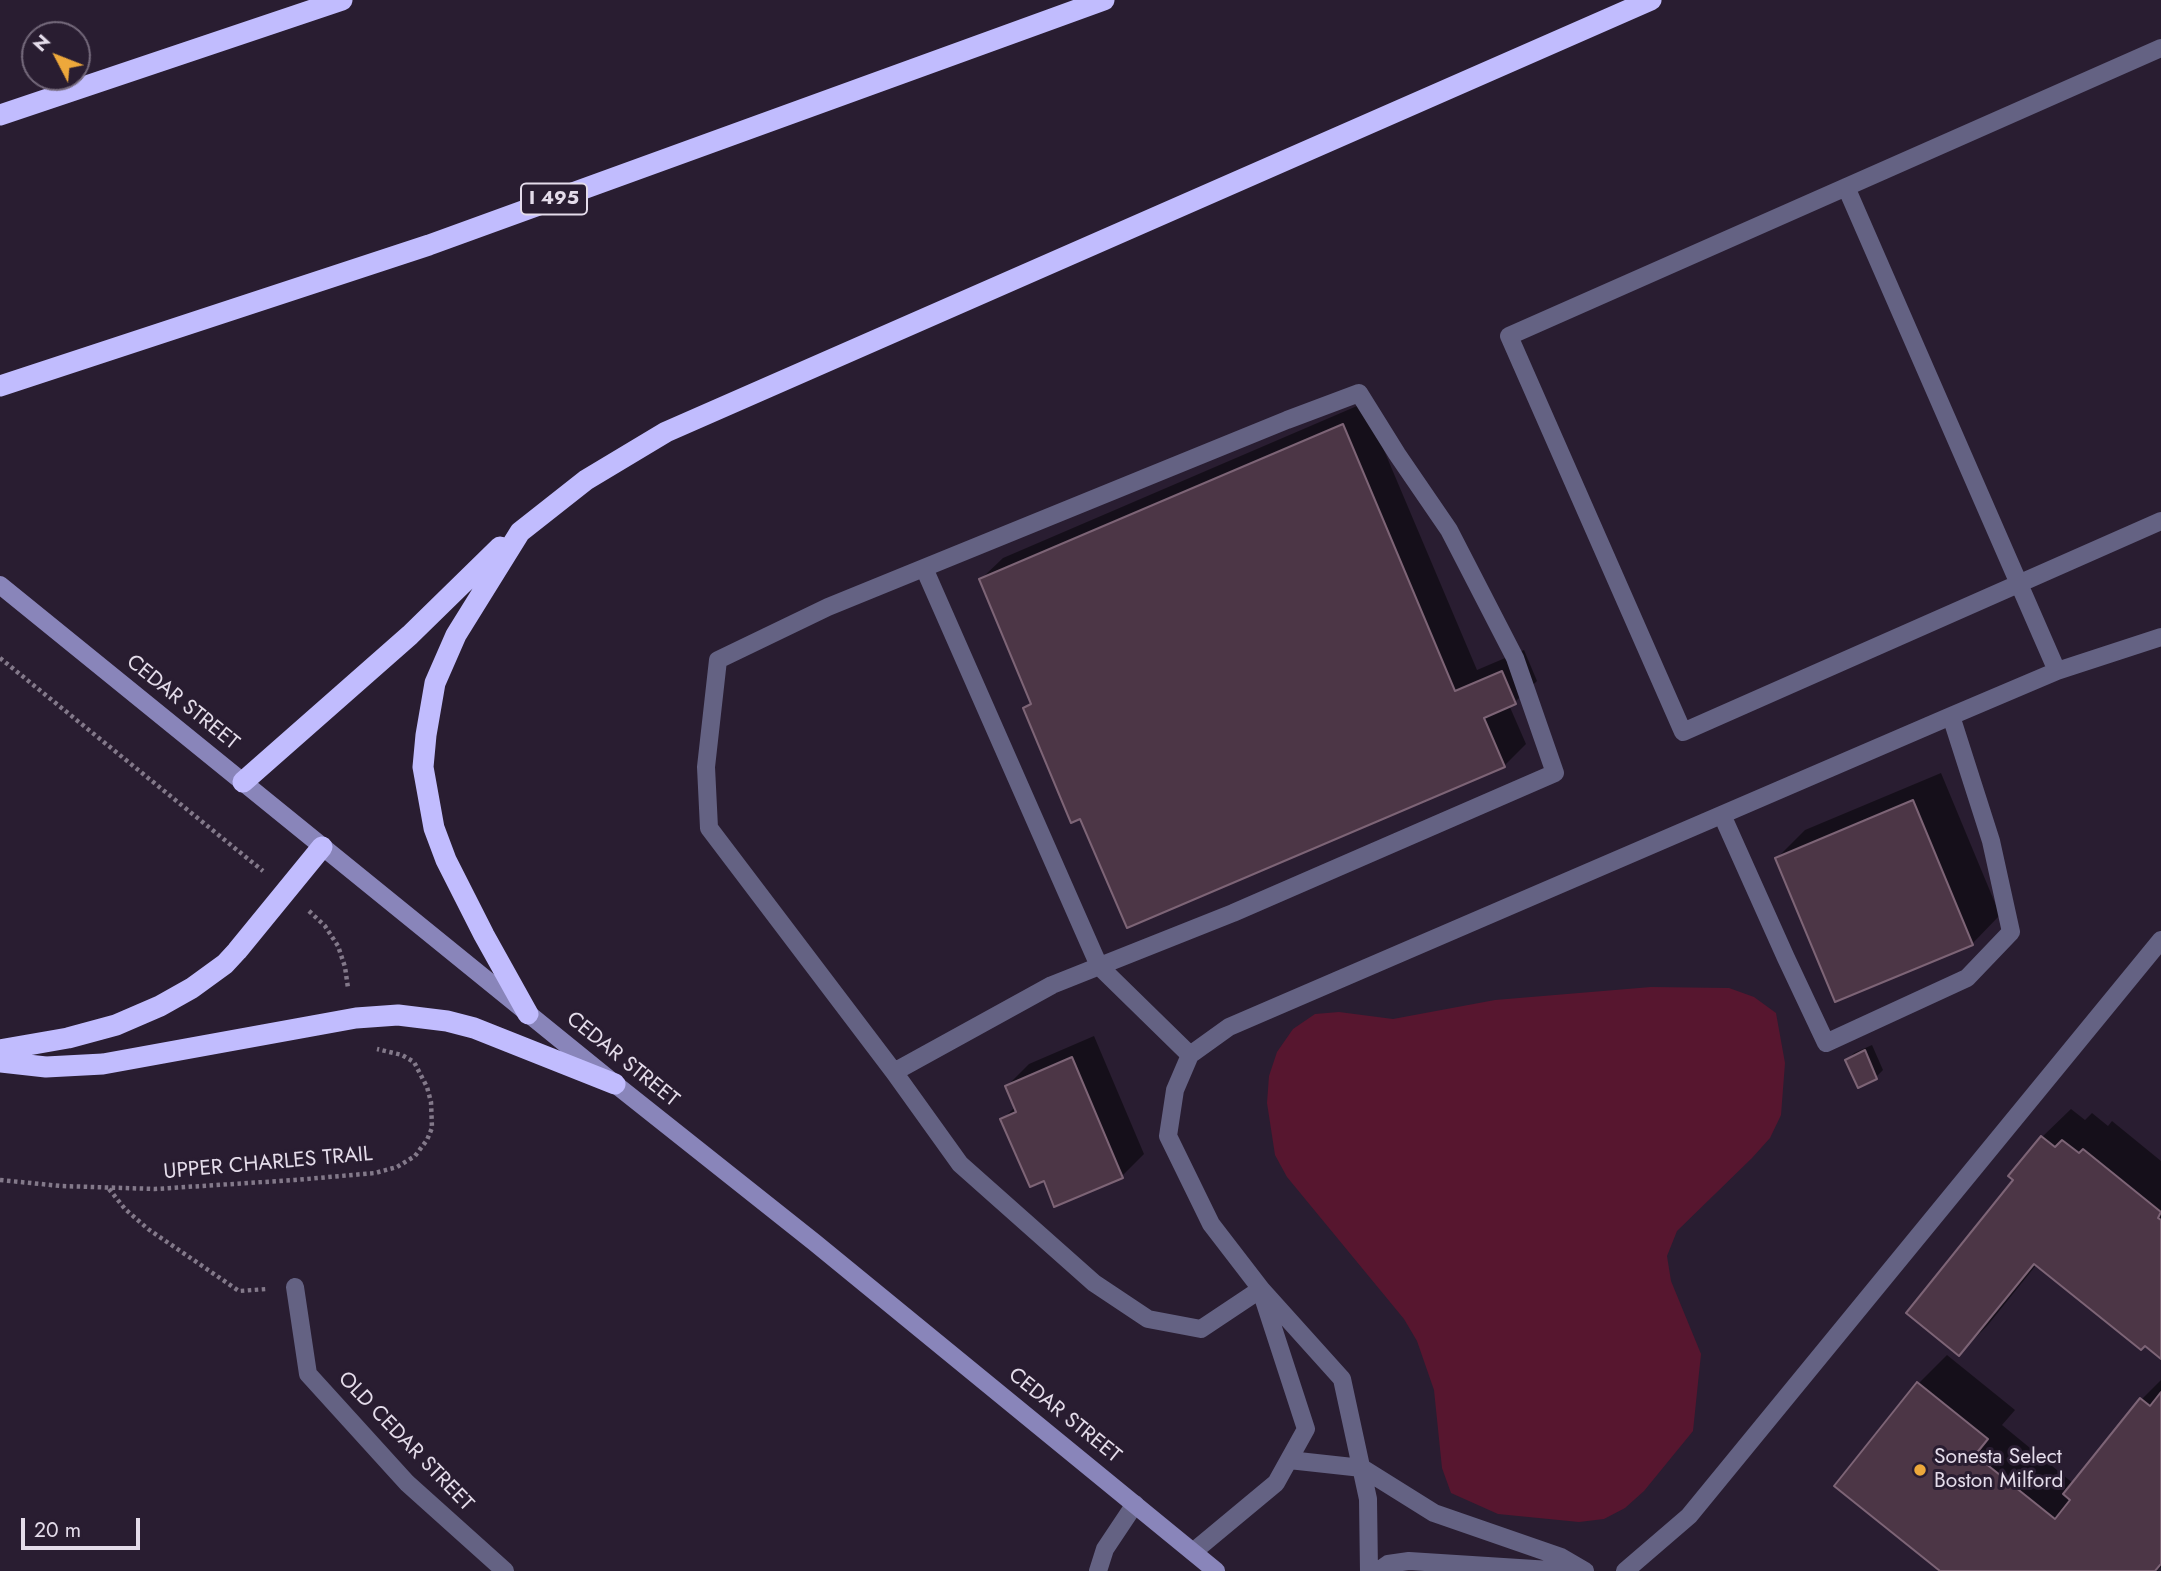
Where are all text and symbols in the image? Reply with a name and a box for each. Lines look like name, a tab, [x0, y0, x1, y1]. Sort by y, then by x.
north arrow	[21, 21, 91, 91]
text: N	[26, 28, 57, 58]
road number: I 495	[521, 183, 587, 214]
street label: CEDAR STREET	[121, 650, 243, 756]
street label: CEDAR STREET	[561, 1007, 683, 1113]
street label: UPPER CHARLES TRAIL	[163, 1142, 373, 1186]
street label: CEDAR STREET	[1003, 1363, 1125, 1469]
street label: OLD CEDAR STREET	[332, 1367, 478, 1517]
place label: Sonesta Select Boston Milford	[1934, 1445, 2063, 1495]
marker: Sonesta Select Boston Milford	[1912, 1462, 1928, 1478]
scale bar	[24, 1504, 144, 1548]
text: 20 m	[34, 1515, 81, 1545]

